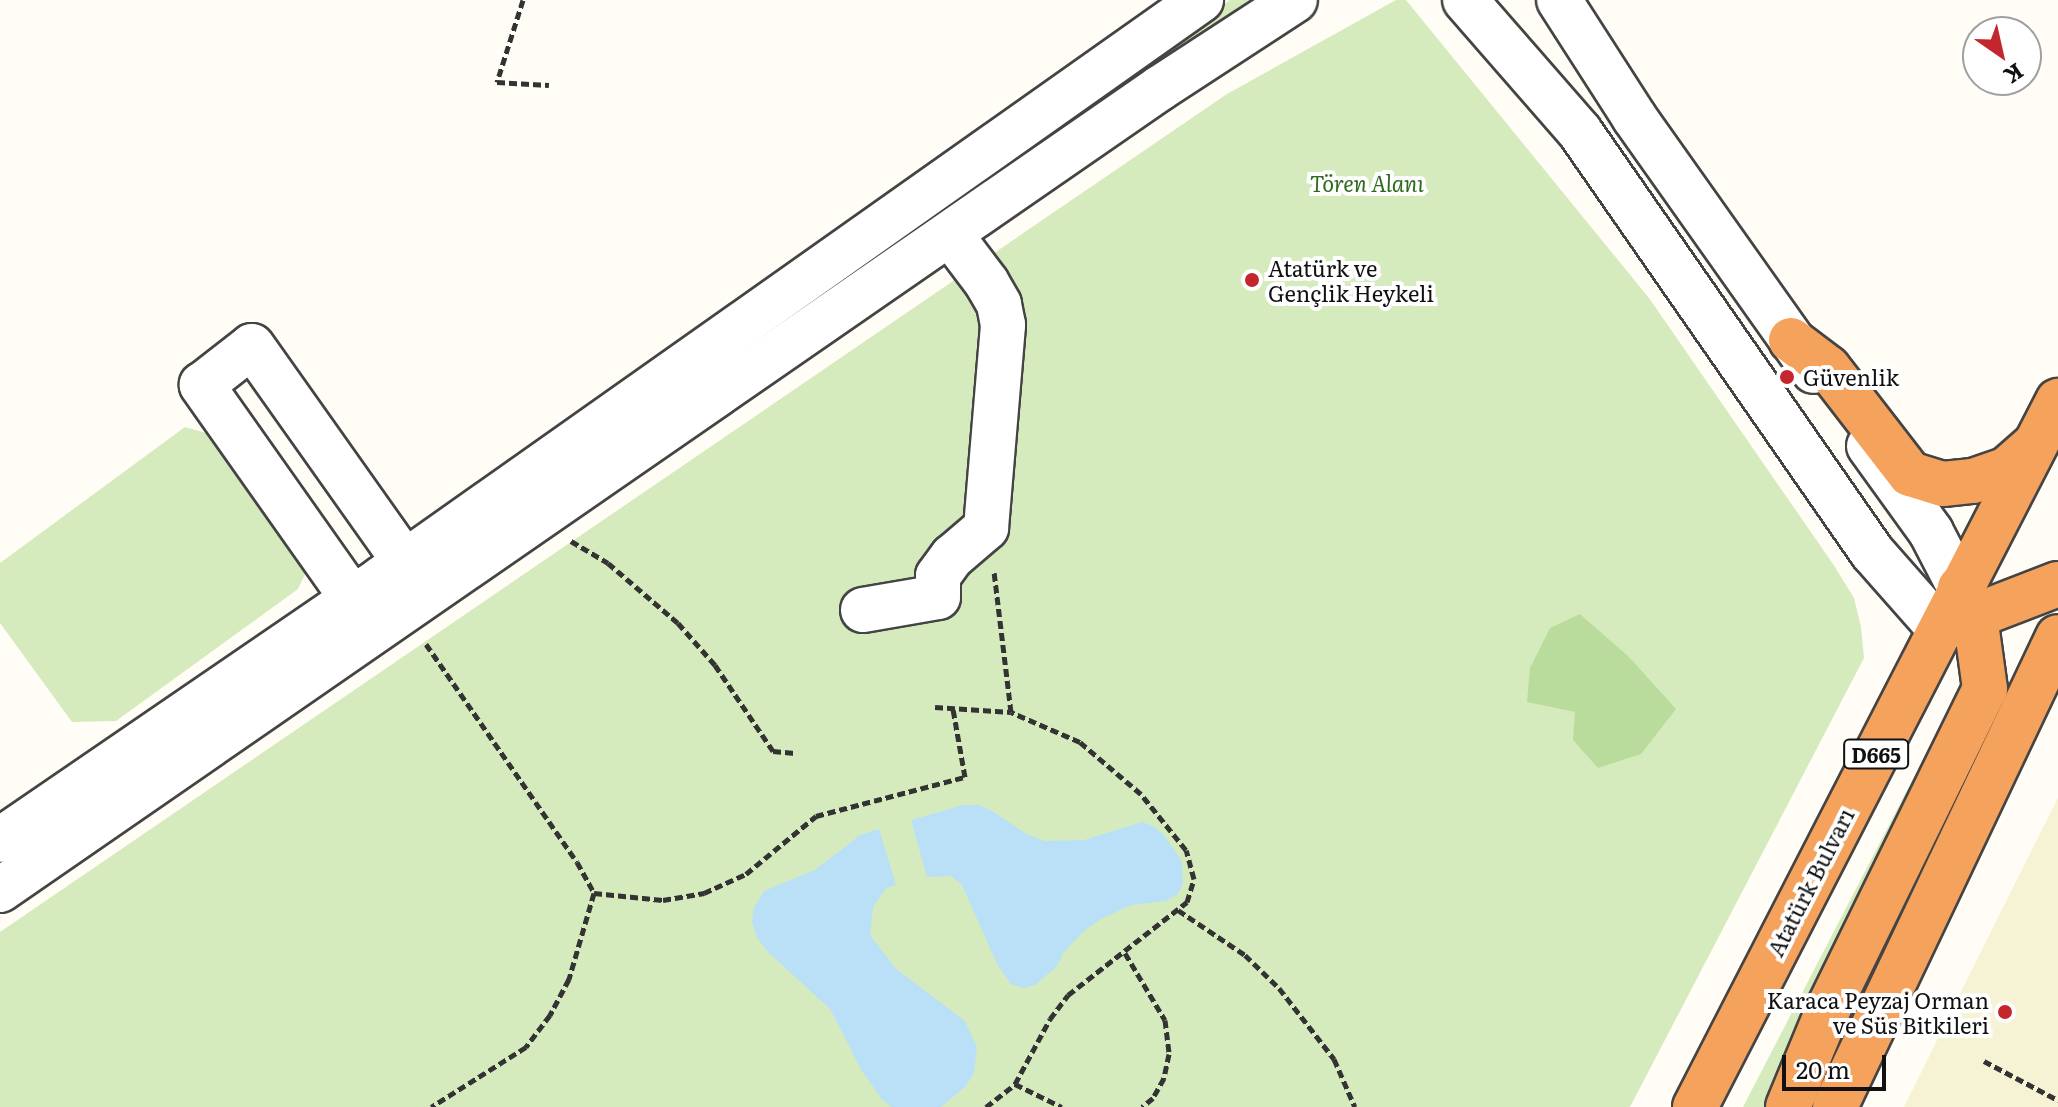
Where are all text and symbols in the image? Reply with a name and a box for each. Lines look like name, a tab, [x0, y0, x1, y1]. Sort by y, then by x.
north arrow	[1962, 16, 2042, 96]
text: K	[1998, 56, 2031, 93]
park label: Tören Alanı	[1310, 170, 1424, 196]
place label: Atatürk ve Gençlik Heykeli	[1268, 254, 1434, 306]
marker: Atatürk ve Gençlik Heykeli	[1243, 271, 1261, 289]
place label: Güvenlik	[1803, 364, 1899, 390]
marker: Güvenlik	[1778, 368, 1796, 386]
road number: D665	[1842, 738, 1910, 770]
street label: Atatürk Bulvarı	[1761, 804, 1859, 960]
place label: Karaca Peyzaj Orman ve Süs Bitkileri	[1767, 986, 1989, 1038]
marker: Karaca Peyzaj Orman ve Süs Bitkileri	[1996, 1003, 2014, 1021]
scale bar	[1786, 1039, 1890, 1089]
text: 20 m	[1796, 1051, 1850, 1086]

